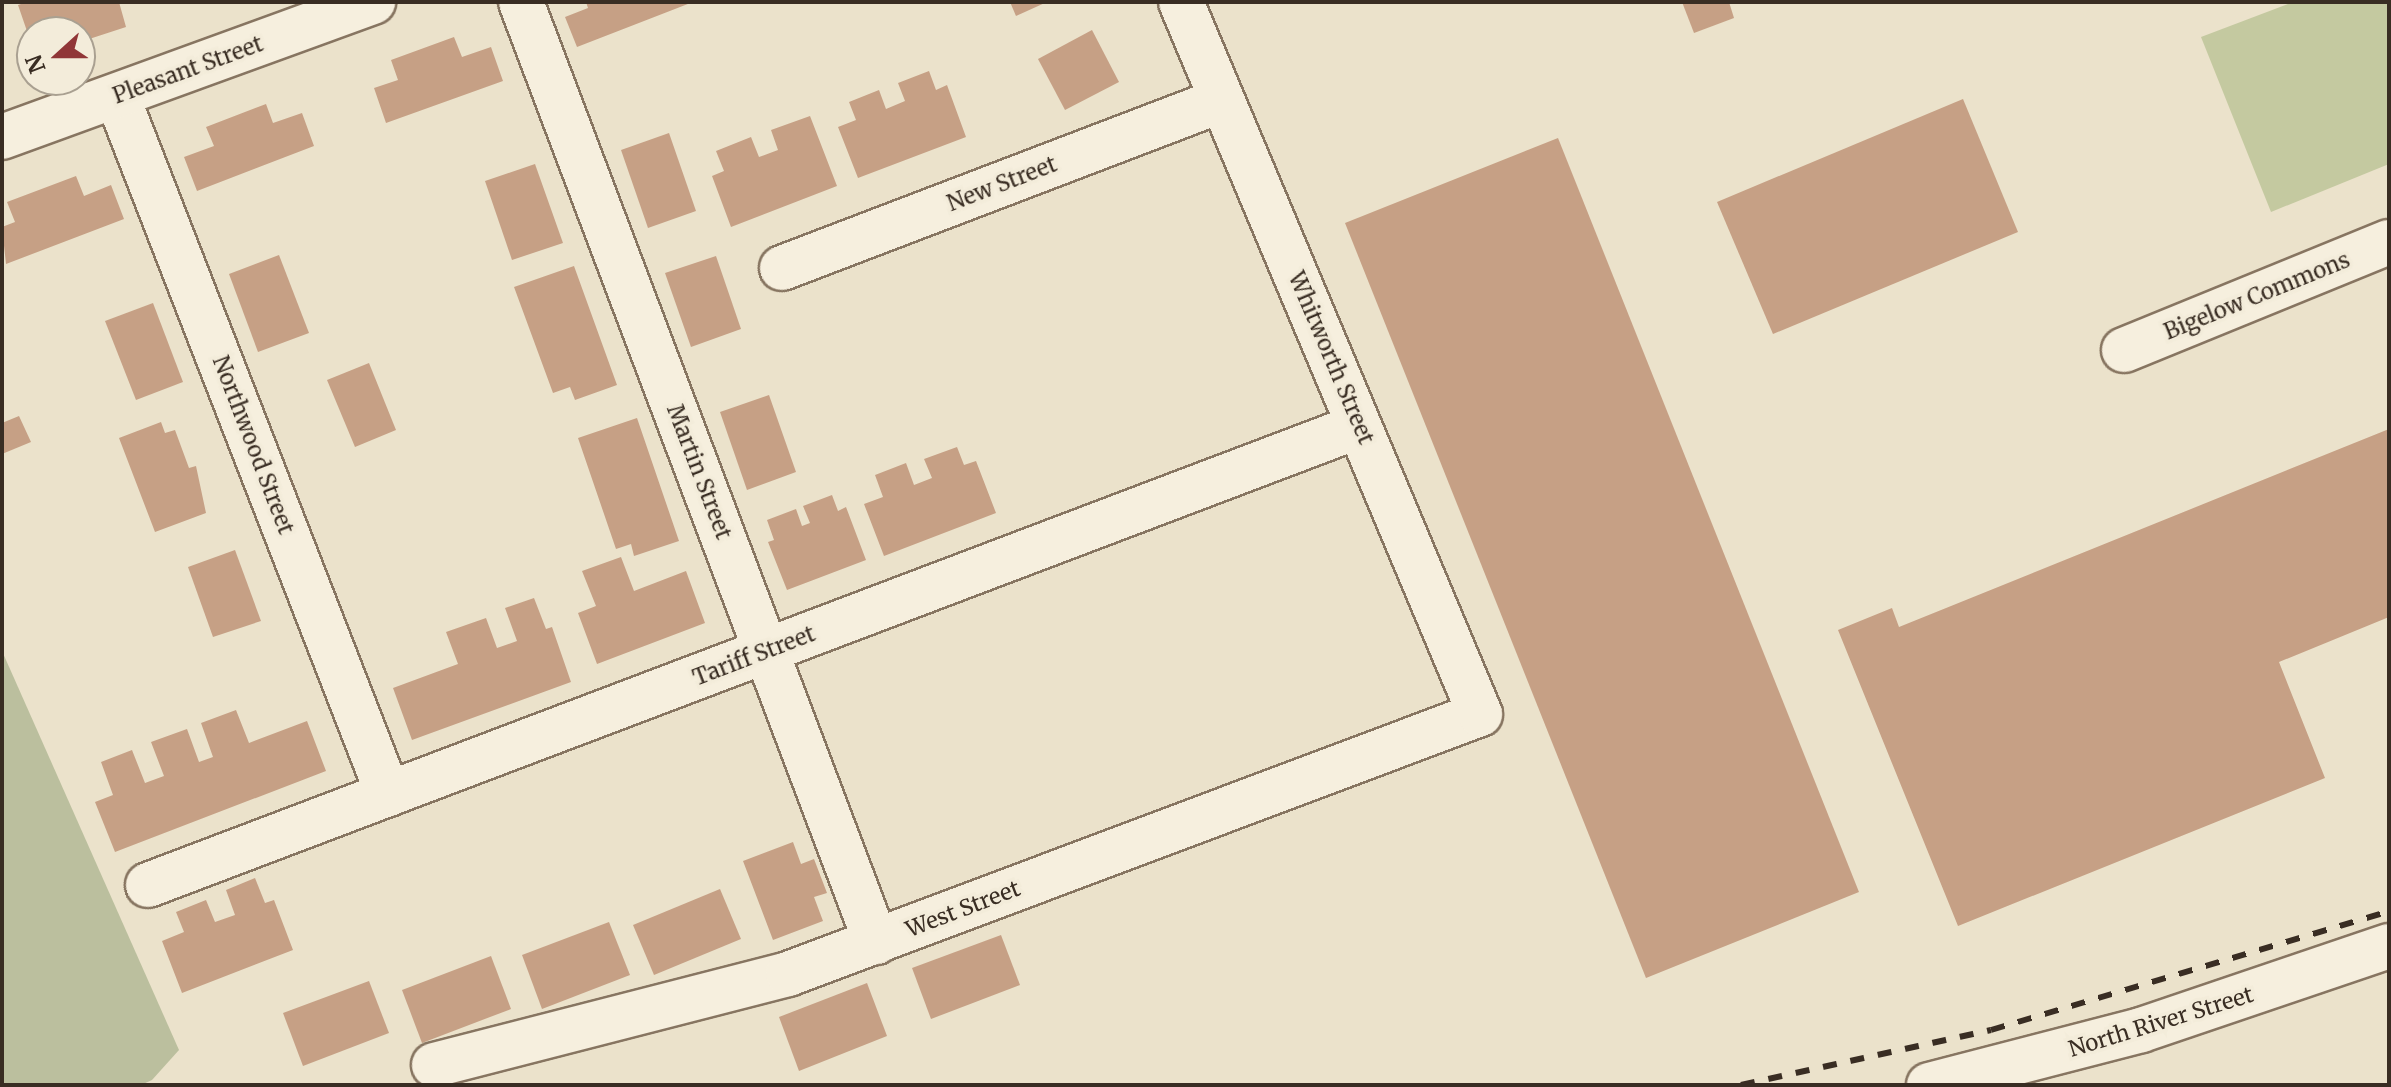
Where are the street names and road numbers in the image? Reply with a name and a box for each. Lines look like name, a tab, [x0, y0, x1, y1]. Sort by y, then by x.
street label: Pleasant Street	[109, 31, 267, 109]
street label: New Street	[943, 151, 1061, 217]
street label: Bigelow Commons	[2160, 247, 2354, 345]
street label: Whitworth Street	[1283, 268, 1379, 448]
street label: Northwood Street	[207, 352, 299, 538]
street label: Martin Street	[661, 401, 737, 543]
street label: Tariff Street	[689, 621, 819, 691]
street label: West Street	[902, 875, 1024, 943]
street label: North River Street	[2066, 981, 2256, 1063]

